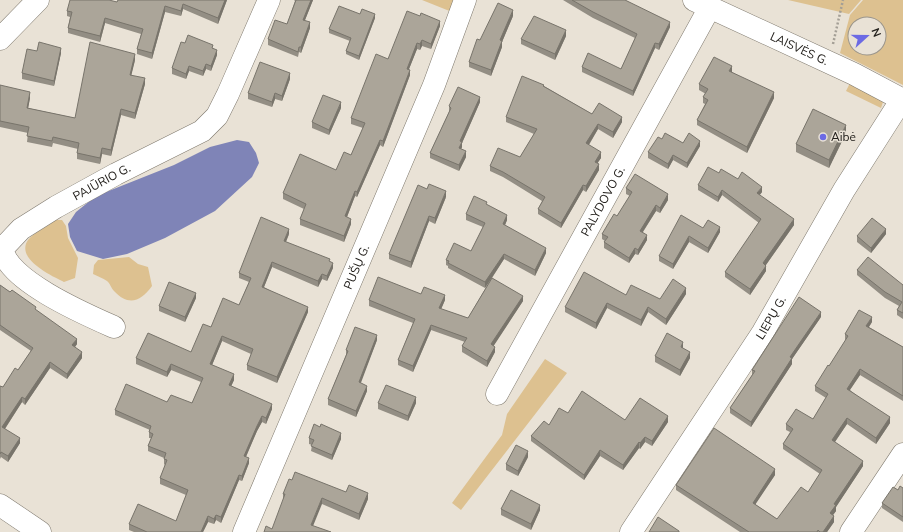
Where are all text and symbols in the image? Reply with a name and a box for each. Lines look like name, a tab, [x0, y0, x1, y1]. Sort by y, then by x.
north arrow	[847, 16, 887, 56]
text: N	[867, 26, 884, 39]
street label: LAISVĖS G.	[768, 28, 831, 69]
place label: Aibė	[831, 129, 856, 145]
marker: Aibė	[818, 132, 828, 142]
street label: PAJŪRIO G.	[70, 160, 133, 204]
street label: PALYDOVO G.	[577, 163, 629, 239]
street label: PUŠŲ G.	[340, 242, 373, 292]
street label: LIEPŲ G.	[752, 293, 790, 343]

